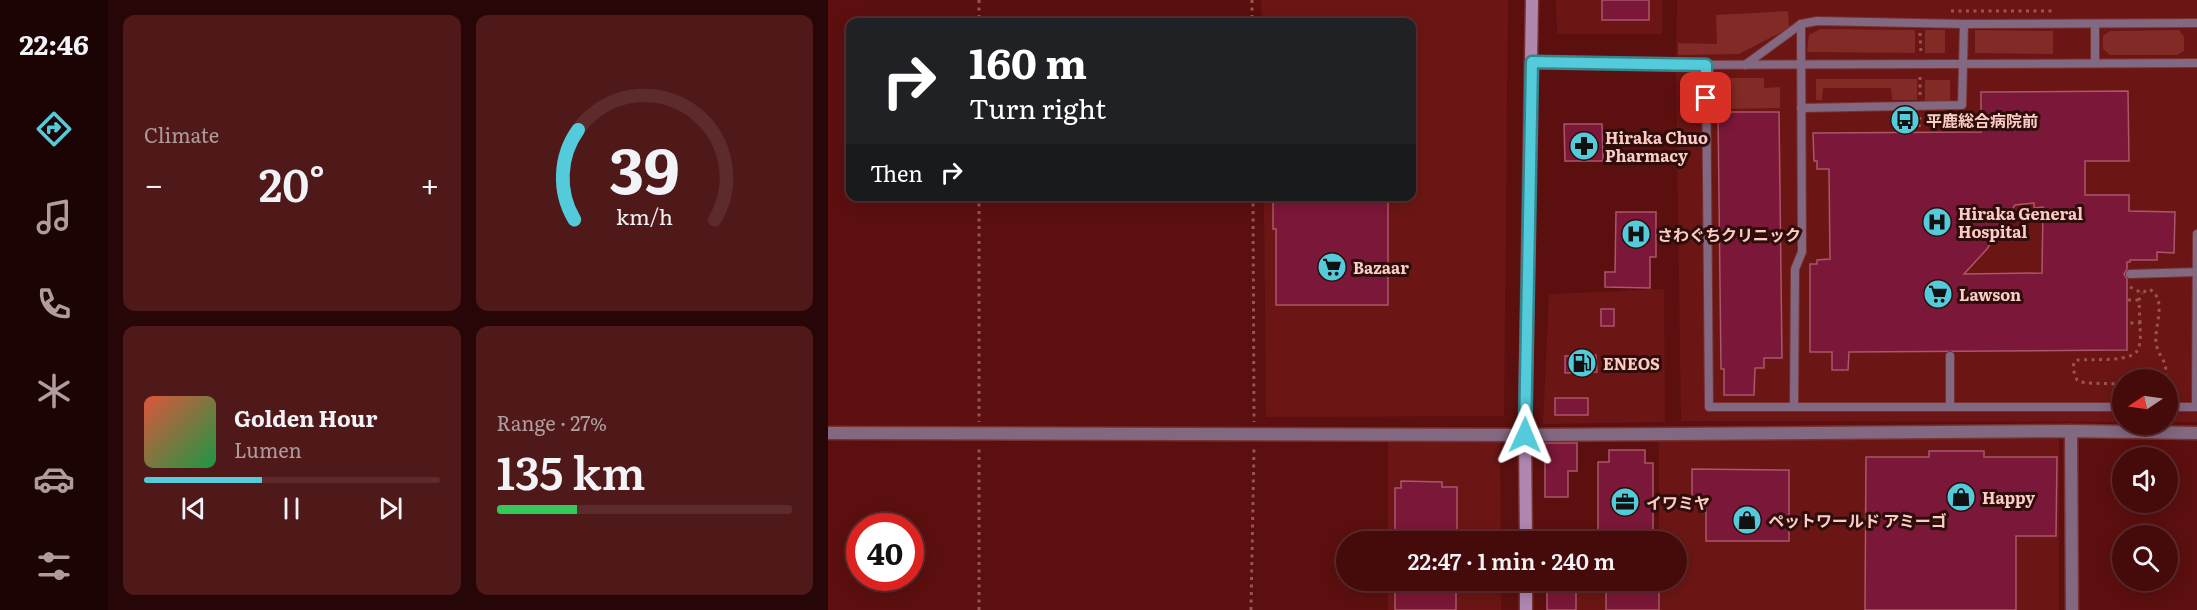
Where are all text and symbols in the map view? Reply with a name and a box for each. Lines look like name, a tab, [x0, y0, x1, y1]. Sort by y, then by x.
text: 22:46	[19, 23, 89, 63]
text: 160 m	[969, 30, 1087, 92]
icon: right	[870, 42, 948, 120]
pin	[1680, 72, 1731, 123]
icon: arrive	[1689, 81, 1722, 114]
text: Turn right	[969, 87, 1106, 127]
bus stop icon: 平鹿総合病院前	[1889, 104, 1921, 136]
icon: directions	[33, 108, 75, 150]
place label: 平鹿総合病院前	[1926, 108, 2038, 132]
text: Climate	[144, 119, 219, 149]
text: 39	[609, 121, 680, 213]
place label: Hiraka Chuo Pharmacy	[1605, 125, 1708, 167]
pharmacy icon: Hiraka Chuo Pharmacy	[1568, 130, 1600, 162]
text: 20°	[259, 149, 325, 216]
text: Then	[870, 156, 923, 189]
icon: right	[935, 156, 968, 189]
text: −	[144, 158, 163, 207]
text: +	[420, 158, 440, 207]
icon: music	[33, 196, 75, 238]
text: km/h	[616, 200, 673, 232]
place label: Hiraka General Hospital	[1958, 201, 2083, 243]
hospital icon: Hiraka General Hospital	[1921, 206, 1953, 238]
hospital icon: さわぐちクリニック	[1620, 218, 1652, 250]
place label: さわぐちクリニック	[1657, 222, 1801, 246]
supermarket icon: Bazaar	[1316, 251, 1348, 283]
place label: Bazaar	[1353, 255, 1409, 279]
supermarket icon: Lawson	[1922, 278, 1954, 310]
place label: Lawson	[1959, 282, 2021, 306]
icon: phone	[33, 283, 75, 325]
fuel station icon: ENEOS	[1566, 347, 1598, 379]
place label: ENEOS	[1603, 351, 1660, 375]
north arrow	[2112, 369, 2178, 435]
map controls	[2112, 369, 2178, 591]
icon: climate	[33, 370, 75, 412]
text: Golden Hour	[234, 401, 377, 434]
position arrow	[1493, 403, 1557, 467]
text: Range · 27%	[497, 407, 607, 437]
text: Lumen	[234, 434, 302, 464]
text: 135 km	[497, 437, 646, 504]
button: sound	[2112, 447, 2178, 513]
icon: car	[33, 458, 75, 500]
shop icon: Happy	[1945, 481, 1977, 513]
place label: Happy	[1982, 485, 2035, 509]
office icon: イワミヤ	[1609, 486, 1641, 518]
place label: イワミヤ	[1646, 490, 1710, 514]
icon: previous	[177, 492, 210, 525]
icon: pause	[275, 492, 308, 525]
icon: next	[374, 492, 407, 525]
shop icon: ペットワールド アミーゴ	[1731, 504, 1763, 536]
place label: ペットワールド アミーゴ	[1768, 508, 1947, 532]
speed limit sign: 40	[846, 513, 924, 591]
button: search	[2112, 525, 2178, 591]
text: 22:47 · 1 min · 240 m	[1408, 544, 1615, 577]
icon: filters	[33, 545, 75, 587]

